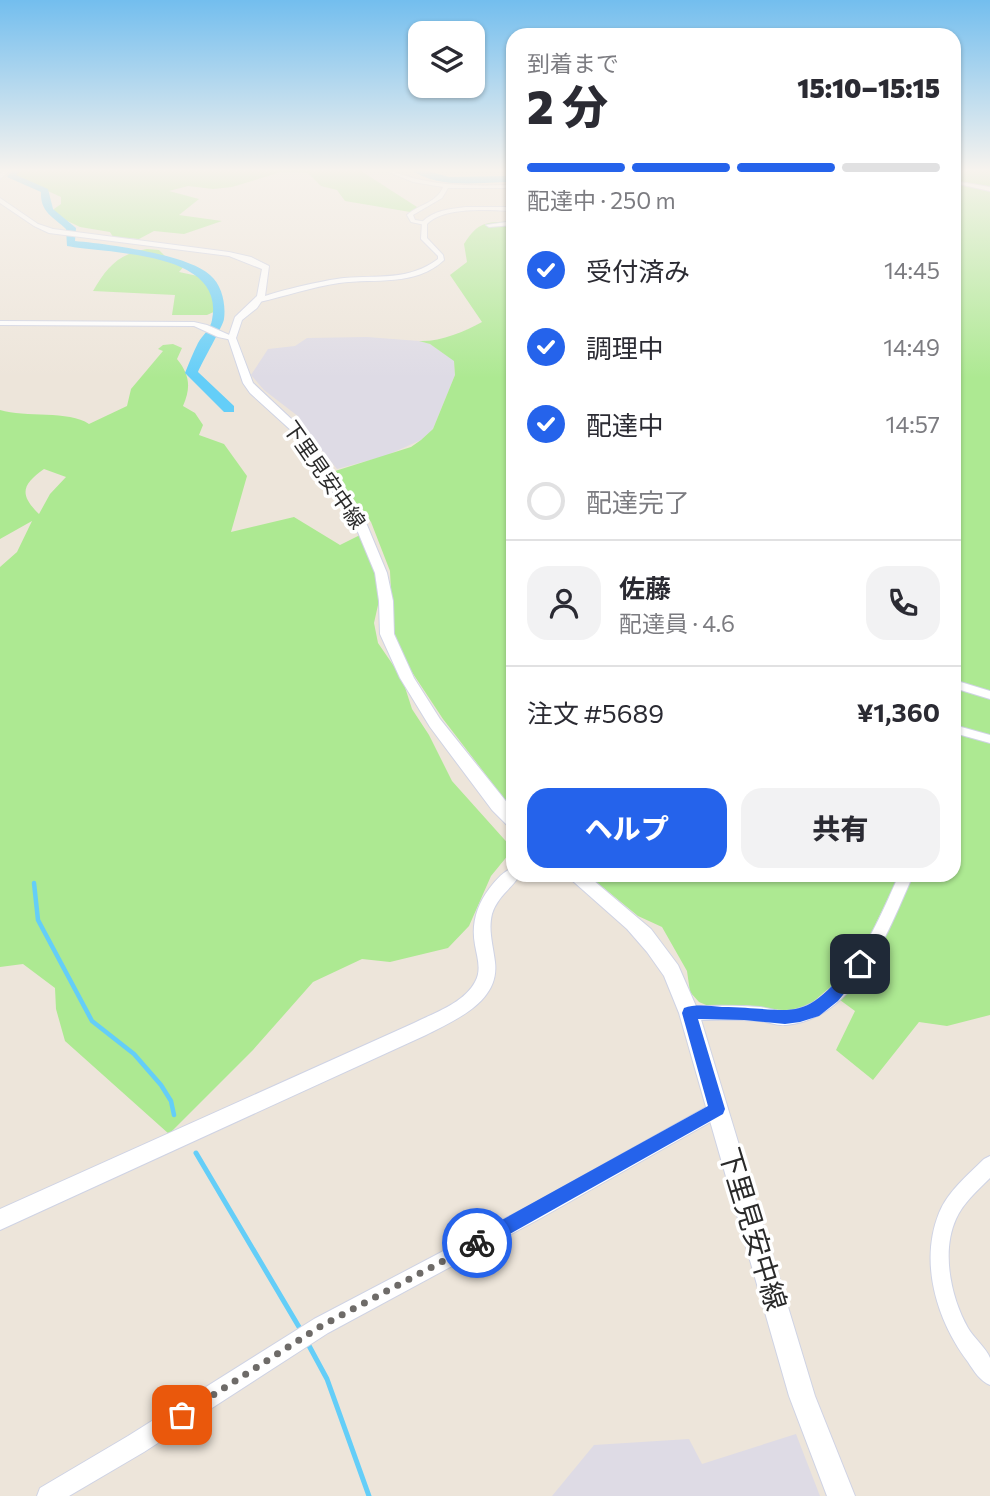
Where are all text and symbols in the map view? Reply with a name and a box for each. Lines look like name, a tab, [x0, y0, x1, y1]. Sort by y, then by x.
map controls	[408, 21, 485, 98]
button: layers	[408, 21, 485, 98]
text: 到着まで	[527, 49, 619, 77]
text: 15:10–15:15	[797, 72, 940, 103]
text: 2 分	[527, 77, 608, 133]
text: 配達中 · 250 m	[527, 186, 676, 214]
icon: check	[527, 251, 565, 289]
text: 受付済み	[586, 255, 690, 286]
text: 14:45	[884, 256, 940, 284]
icon: check	[527, 328, 565, 366]
text: 調理中	[586, 332, 664, 363]
text: 14:49	[883, 333, 940, 361]
icon: check	[527, 405, 565, 443]
text: 配達中	[586, 409, 664, 440]
text: 14:57	[886, 410, 940, 438]
street label: 下里見安中線	[279, 415, 372, 533]
text: 配達完了	[586, 486, 690, 517]
button: person	[527, 566, 601, 640]
button: phone	[866, 566, 940, 640]
text: 佐藤	[619, 572, 671, 603]
text: 配達員 · 4.6	[619, 609, 735, 637]
text: ¥1,360	[857, 696, 940, 727]
text: 注文 #5689	[527, 697, 664, 728]
button: ヘルプ	[527, 788, 727, 868]
button: 共有	[741, 788, 940, 868]
pin	[830, 934, 890, 994]
icon: home	[841, 945, 879, 983]
street label: 下里見安中線	[713, 1143, 795, 1314]
courier	[442, 1208, 512, 1278]
icon: bike	[458, 1224, 496, 1262]
pin	[152, 1385, 212, 1445]
icon: bag	[163, 1396, 201, 1434]

